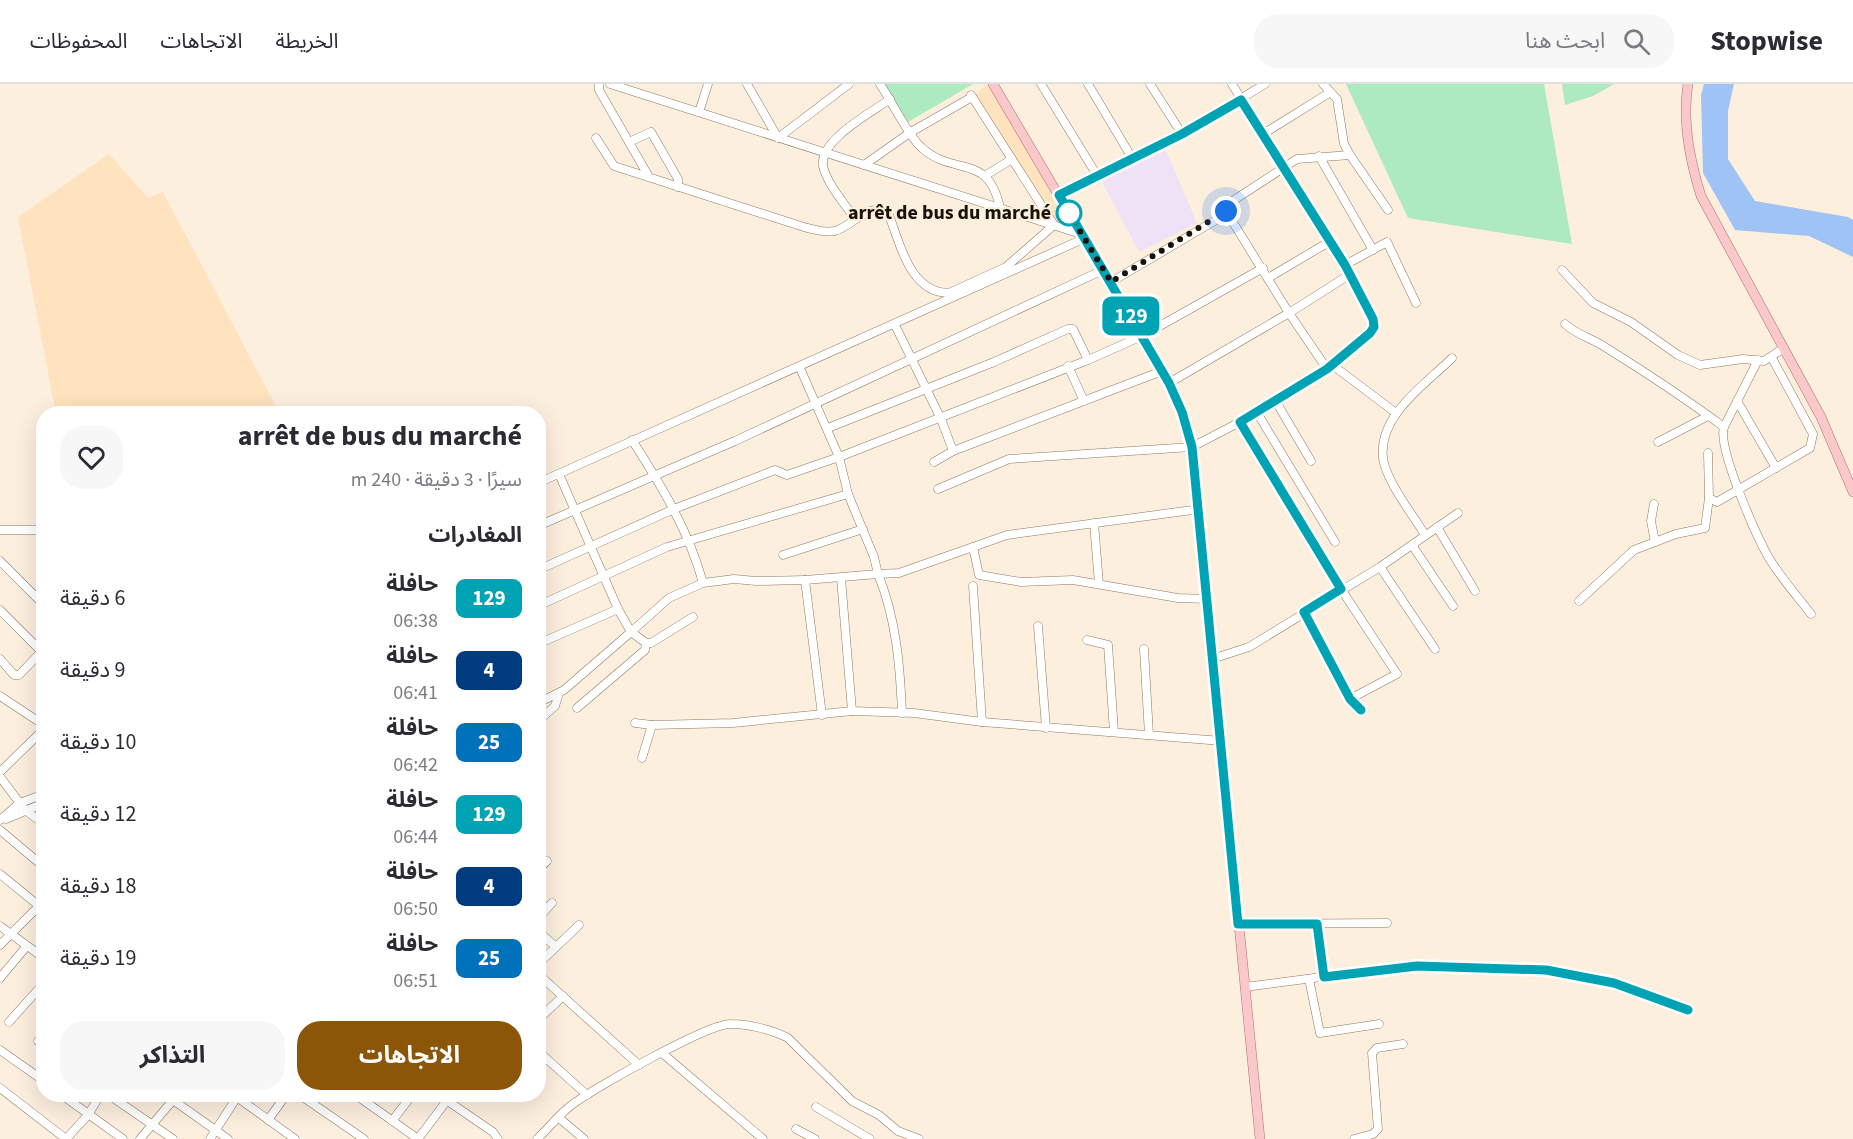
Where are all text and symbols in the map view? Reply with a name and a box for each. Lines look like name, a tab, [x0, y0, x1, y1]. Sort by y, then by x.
search box	[1254, 14, 1674, 68]
text: Stopwise	[1710, 21, 1823, 61]
text: ابحث هنا	[1525, 25, 1605, 57]
icon: search	[1620, 25, 1653, 58]
text: المحفوظات	[30, 26, 127, 56]
text: الاتجاهات	[160, 26, 242, 56]
text: الخريطة	[275, 26, 338, 56]
your location	[1211, 196, 1241, 226]
place label: arrêt de bus du marché	[848, 199, 1051, 227]
marker: arrêt de bus du marché	[1056, 200, 1082, 226]
line badge: 129	[1096, 296, 1166, 336]
text: 129	[1114, 301, 1148, 331]
text: arrêt de bus du marché	[238, 416, 522, 456]
button: heart	[60, 426, 123, 489]
text: سيرًا · 3 دقيقة · 240 m	[351, 466, 522, 494]
text: المغادرات	[428, 519, 522, 551]
text: حافلة	[386, 568, 438, 600]
text: 6 دقيقة	[60, 582, 125, 614]
text: 129	[472, 583, 506, 613]
text: 06:38	[393, 607, 438, 635]
text: حافلة	[386, 640, 438, 672]
text: 9 دقيقة	[60, 654, 125, 686]
text: 4	[483, 655, 495, 685]
text: 06:41	[393, 679, 438, 707]
text: حافلة	[386, 712, 438, 744]
text: 10 دقيقة	[60, 726, 136, 758]
text: 25	[478, 727, 500, 757]
text: 06:42	[393, 751, 438, 779]
text: حافلة	[386, 784, 438, 816]
text: 12 دقيقة	[60, 798, 136, 830]
text: 129	[472, 799, 506, 829]
text: 06:44	[393, 823, 438, 851]
text: حافلة	[386, 856, 438, 888]
text: 18 دقيقة	[60, 870, 136, 902]
text: 4	[483, 871, 495, 901]
text: 06:50	[393, 895, 438, 923]
text: حافلة	[386, 928, 438, 960]
text: 19 دقيقة	[60, 942, 136, 974]
text: 25	[478, 943, 500, 973]
text: 06:51	[393, 967, 438, 995]
button: التذاكر	[60, 1021, 285, 1090]
button: الاتجاهات	[297, 1021, 522, 1090]

